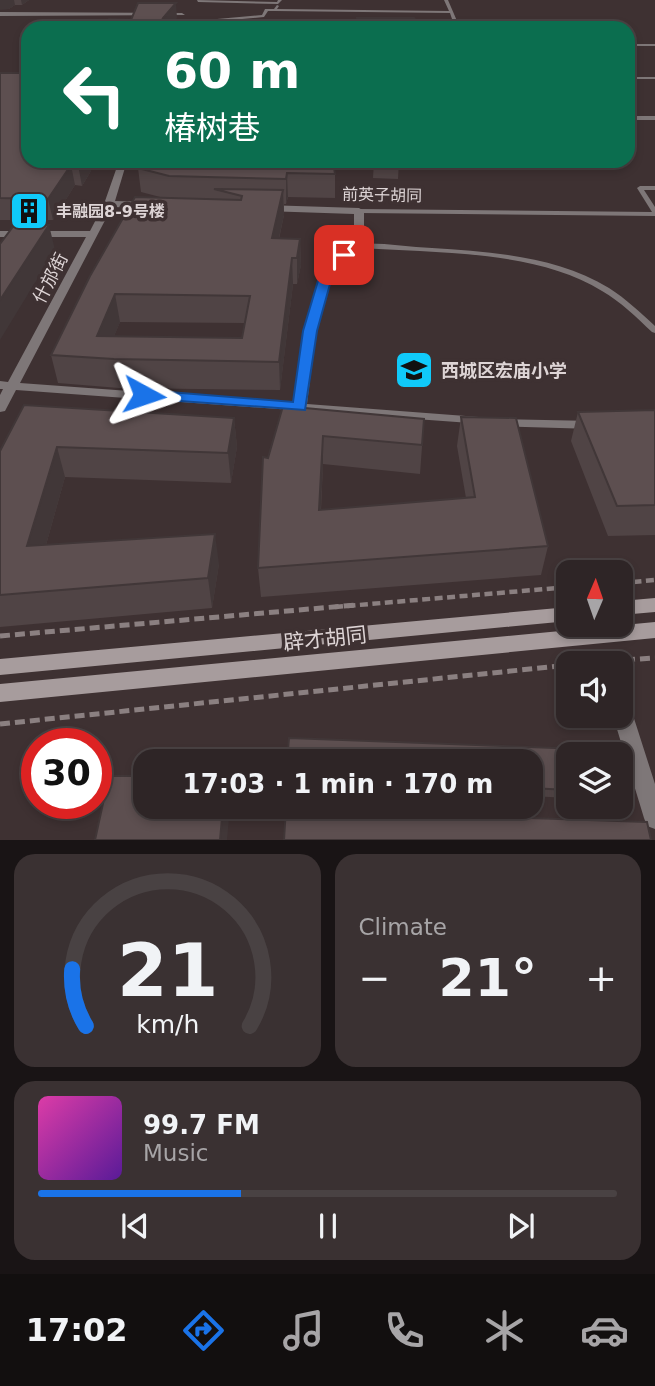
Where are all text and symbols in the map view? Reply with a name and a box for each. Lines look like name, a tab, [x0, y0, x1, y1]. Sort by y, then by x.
text: 60 m	[164, 43, 300, 100]
icon: left	[49, 49, 140, 140]
text: 椿树巷	[164, 109, 260, 147]
street label: 前英子胡同	[342, 185, 422, 205]
building icon: 丰融园8-9号楼	[8, 190, 50, 232]
place label: 丰融园8-9号楼	[56, 202, 165, 221]
pin	[314, 225, 374, 285]
icon: arrive	[325, 236, 363, 274]
street label: 什邡街	[28, 249, 72, 307]
school or university icon: 西城区宏庙小学	[393, 349, 435, 391]
position arrow	[107, 358, 181, 432]
place label: 西城区宏庙小学	[441, 360, 567, 381]
north arrow	[556, 560, 634, 637]
map controls	[556, 560, 633, 819]
street label: 辟才胡同	[282, 623, 368, 655]
button: sound	[556, 651, 633, 728]
speed limit sign: 30	[21, 728, 112, 819]
button: layers	[556, 742, 633, 819]
text: 17:03 · 1 min · 170 m	[183, 769, 493, 799]
text: Climate	[359, 914, 447, 940]
text: 21	[117, 929, 218, 1014]
text: 21°	[439, 948, 537, 1008]
text: −	[359, 956, 390, 1000]
text: +	[585, 956, 617, 1000]
text: km/h	[136, 1010, 199, 1039]
text: 99.7 FM	[143, 1110, 260, 1140]
text: Music	[143, 1140, 208, 1166]
icon: previous	[116, 1207, 154, 1245]
icon: pause	[309, 1207, 347, 1245]
icon: next	[502, 1207, 540, 1245]
icon: directions	[179, 1306, 228, 1355]
icon: music	[279, 1306, 328, 1355]
icon: phone	[380, 1306, 429, 1355]
icon: climate	[480, 1306, 529, 1355]
icon: car	[580, 1306, 629, 1355]
text: 17:02	[26, 1311, 128, 1349]

